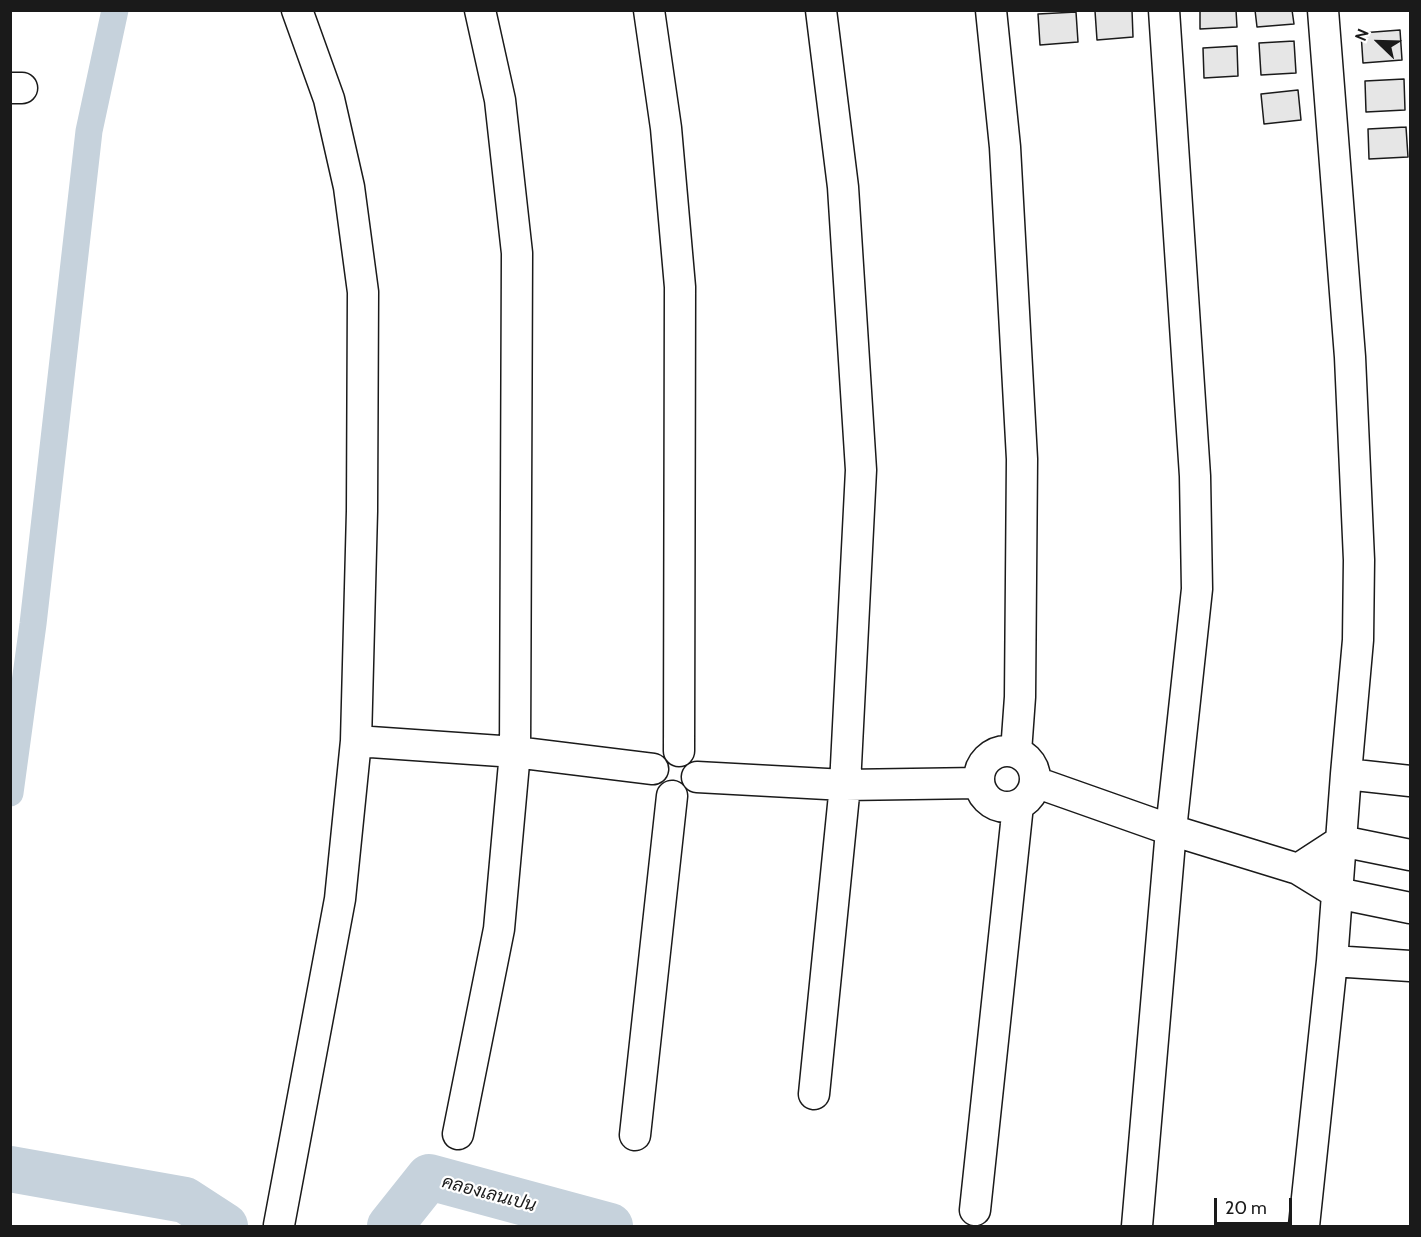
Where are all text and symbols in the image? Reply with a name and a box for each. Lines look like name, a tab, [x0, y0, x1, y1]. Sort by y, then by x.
north arrow	[1349, 12, 1409, 72]
text: N	[1351, 26, 1373, 44]
water label: คลองเลนเปน	[440, 1171, 538, 1217]
scale bar	[1217, 1186, 1295, 1224]
text: 20 m	[1225, 1197, 1267, 1219]

